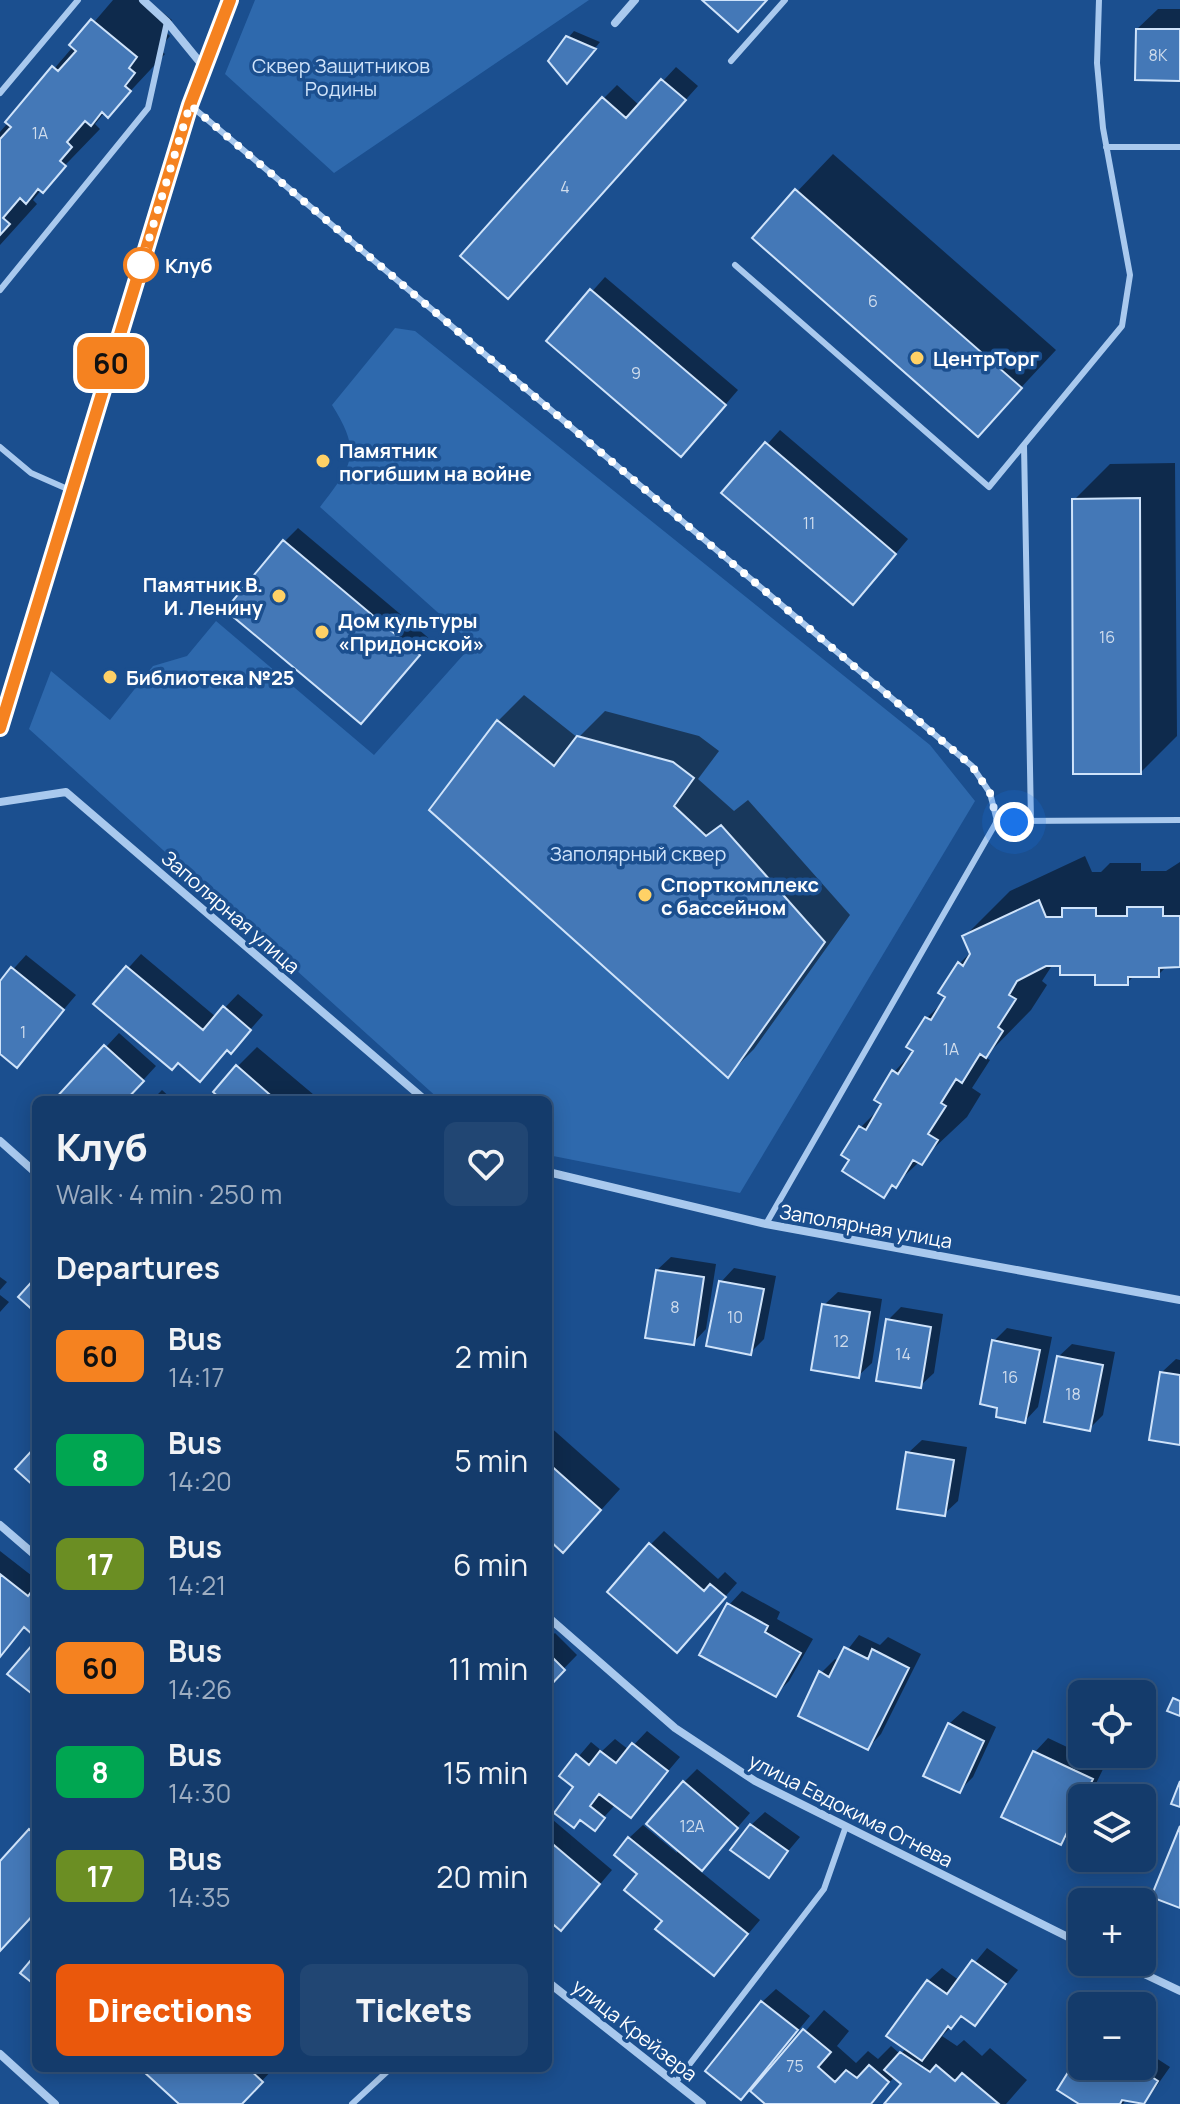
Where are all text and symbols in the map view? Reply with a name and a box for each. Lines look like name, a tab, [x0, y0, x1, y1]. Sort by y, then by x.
house number: 8К	[1149, 44, 1168, 66]
park label: Сквер Защитников Родины	[252, 52, 430, 102]
house number: 1А	[32, 122, 48, 144]
house number: 4	[560, 176, 570, 198]
marker: Клуб	[124, 248, 158, 282]
place label: Клуб	[165, 252, 212, 279]
house number: 6	[868, 290, 878, 312]
line badge: 60	[75, 337, 147, 389]
text: 60	[93, 344, 129, 382]
place label: ЦентрТорг	[933, 345, 1039, 372]
marker: ЦентрТорг	[908, 349, 926, 367]
house number: 9	[631, 362, 641, 384]
place label: Памятник погибшим на войне	[339, 437, 532, 487]
marker: Памятник погибшим на войне	[314, 452, 332, 470]
house number: 11	[803, 512, 815, 534]
place label: Памятник В. И. Ленину	[143, 571, 264, 621]
marker: Памятник В. И. Ленину	[270, 587, 288, 605]
place label: Дом культуры «Придонской»	[338, 607, 484, 657]
marker: Дом культуры «Придонской»	[313, 623, 331, 641]
house number: 16	[1099, 626, 1115, 648]
place label: Библиотека №25	[126, 664, 295, 691]
marker: Библиотека №25	[101, 668, 119, 686]
your location	[994, 802, 1034, 842]
park label: Заполярный сквер	[550, 840, 726, 867]
street label: Заполярная улица	[156, 844, 306, 980]
place label: Спорткомплекс с бассейном	[661, 871, 819, 921]
marker: Спорткомплекс с бассейном	[636, 886, 654, 904]
house number: 1	[20, 1021, 26, 1043]
house number: 1А	[943, 1038, 959, 1060]
text: Клуб	[56, 1120, 148, 1172]
button: heart	[444, 1122, 528, 1206]
text: Walk · 4 min · 250 m	[56, 1176, 282, 1212]
street label: Заполярная улица	[777, 1197, 955, 1255]
text: Departures	[56, 1247, 220, 1288]
house number: 8	[670, 1296, 680, 1318]
house number: 10	[727, 1306, 743, 1328]
text: Bus	[168, 1318, 222, 1359]
house number: 12	[833, 1330, 849, 1352]
text: 2 min	[455, 1336, 528, 1377]
text: 60	[82, 1337, 118, 1375]
house number: 14	[895, 1343, 911, 1365]
text: 14:17	[168, 1359, 224, 1395]
house number: 16	[1002, 1366, 1018, 1388]
house number: 18	[1065, 1383, 1081, 1405]
text: Bus	[168, 1422, 222, 1463]
text: 5 min	[454, 1440, 528, 1481]
text: 8	[91, 1441, 109, 1479]
text: 14:20	[168, 1463, 232, 1499]
text: Bus	[168, 1526, 222, 1567]
text: 6 min	[453, 1544, 528, 1585]
text: 17	[86, 1545, 114, 1583]
text: 14:21	[168, 1567, 226, 1603]
text: Bus	[168, 1630, 222, 1671]
text: 11 min	[448, 1648, 528, 1689]
text: 60	[82, 1649, 118, 1687]
text: 14:26	[168, 1671, 232, 1707]
map controls	[1068, 1680, 1156, 2080]
button: locate	[1068, 1680, 1156, 1768]
text: Bus	[168, 1734, 222, 1775]
street label: улица Евдокима Огнева	[744, 1747, 958, 1873]
text: 15 min	[443, 1752, 528, 1793]
text: 8	[91, 1753, 109, 1791]
text: 14:30	[168, 1775, 231, 1811]
button: layers	[1068, 1784, 1156, 1872]
house number: 12А	[679, 1815, 705, 1837]
text: Bus	[168, 1838, 222, 1879]
text: 20 min	[436, 1856, 528, 1897]
text: 17	[86, 1857, 114, 1895]
text: 14:35	[168, 1879, 231, 1915]
button: +	[1068, 1888, 1156, 1976]
button: Directions	[56, 1964, 284, 2056]
button: Tickets	[300, 1964, 528, 2056]
street label: улица Крейзера	[567, 1973, 703, 2087]
button: −	[1068, 1992, 1156, 2080]
house number: 75	[786, 2055, 804, 2077]

